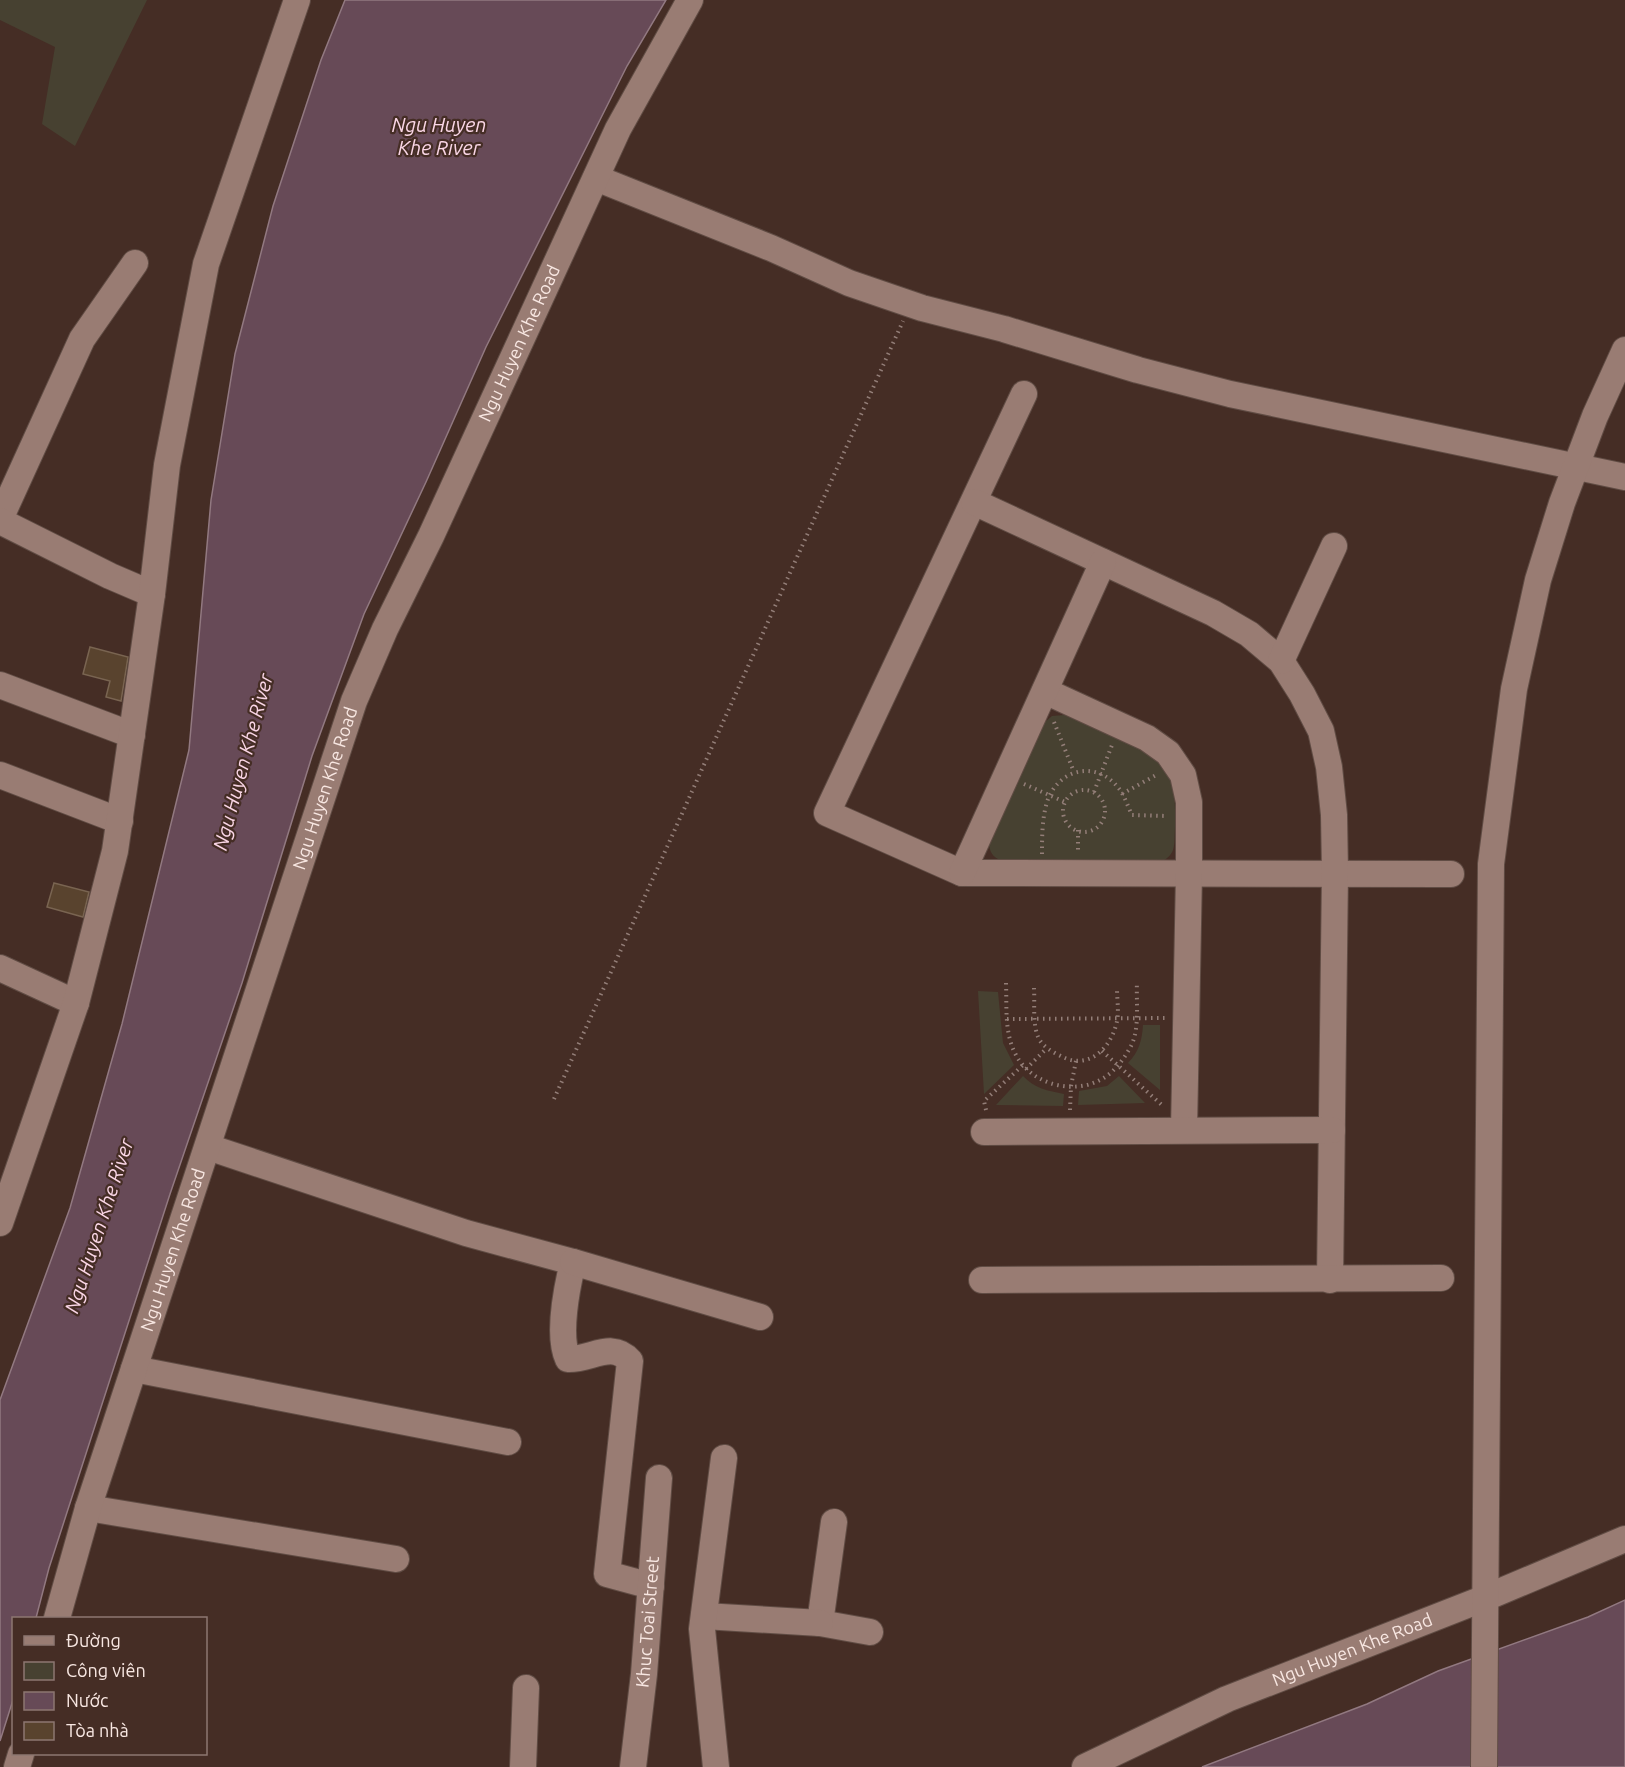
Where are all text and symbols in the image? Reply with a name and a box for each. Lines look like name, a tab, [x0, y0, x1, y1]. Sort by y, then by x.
water label: Ngu Huyen Khe River	[392, 113, 486, 159]
street label: Ngu Huyen Khe Road	[474, 262, 563, 425]
water label: Ngu Huyen Khe River	[208, 670, 278, 853]
street label: Ngu Huyen Khe Road	[288, 704, 360, 872]
water label: Ngu Huyen Khe River	[59, 1134, 138, 1316]
street label: Ngu Huyen Khe Road	[136, 1166, 208, 1334]
street label: Khuc Toai Street	[631, 1555, 662, 1688]
street label: Ngu Huyen Khe Road	[1269, 1609, 1435, 1689]
legend	[12, 1617, 207, 1755]
text: Đường	[66, 1630, 121, 1650]
text: Công viên	[66, 1660, 146, 1680]
text: Nước	[66, 1690, 108, 1710]
text: Tòa nhà	[66, 1720, 129, 1740]

